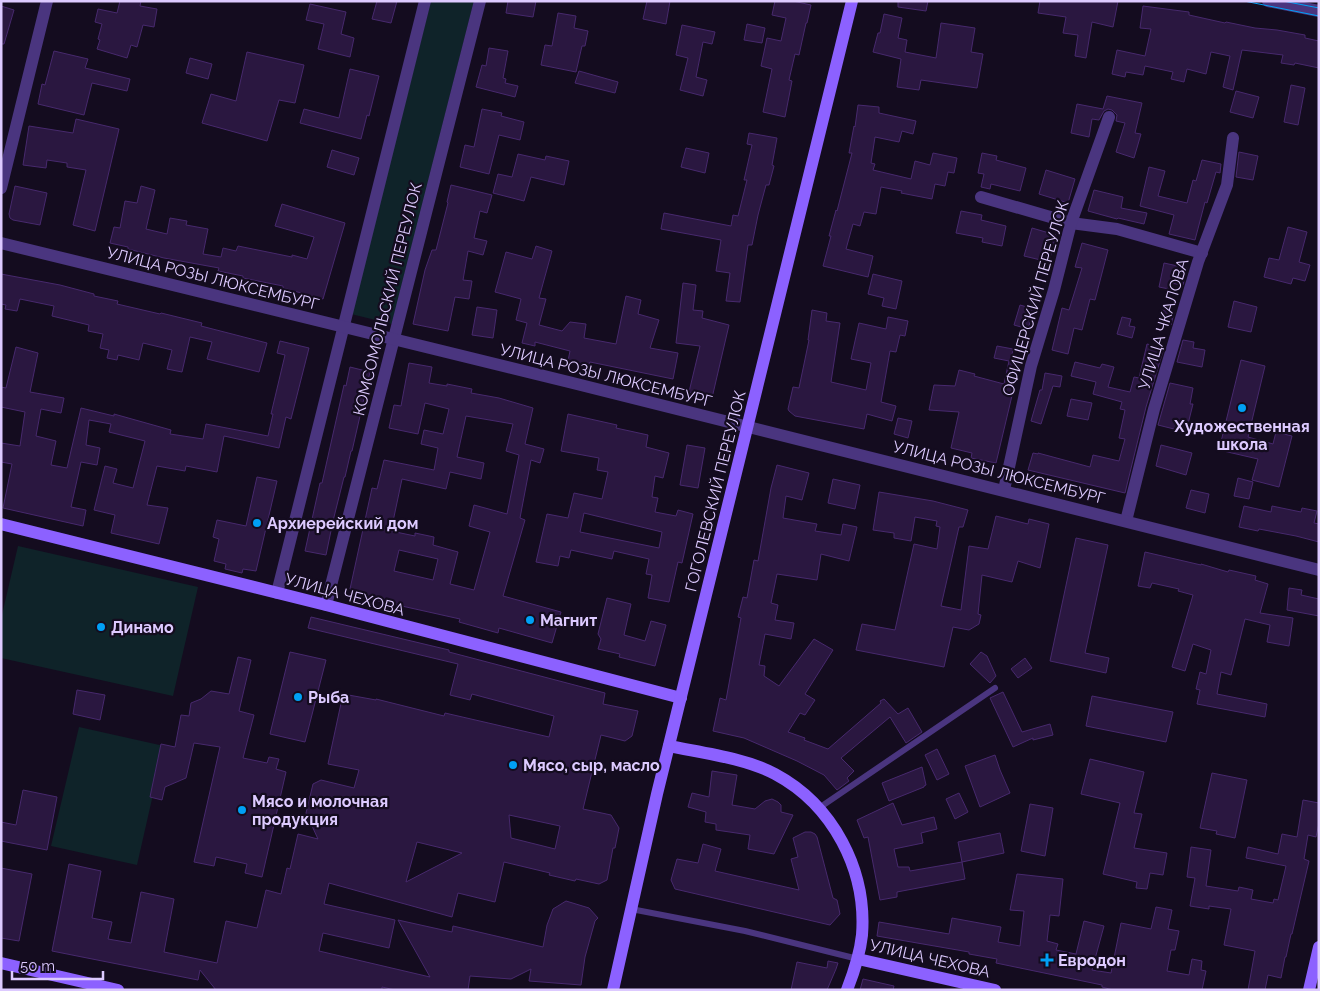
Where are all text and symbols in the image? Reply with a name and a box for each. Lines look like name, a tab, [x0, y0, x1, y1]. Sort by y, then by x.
street label: КОМСОМОЛЬСКИЙ ПЕРЕУЛОК	[349, 180, 426, 418]
street label: ОФИЦЕРСКИЙ ПЕРЕУЛОК	[998, 198, 1073, 398]
street label: УЛИЦА РОЗЫ ЛЮКСЕМБУРГ	[105, 243, 321, 314]
street label: УЛИЦА ЧКАЛОВА	[1135, 256, 1192, 392]
street label: УЛИЦА РОЗЫ ЛЮКСЕМБУРГ	[498, 340, 714, 411]
street label: ГОГОЛЕВСКИЙ ПЕРЕУЛОК	[681, 389, 750, 594]
marker: Художественная школа	[1236, 402, 1248, 414]
place label: Художественная школа	[1173, 417, 1310, 454]
street label: УЛИЦА РОЗЫ ЛЮКСЕМБУРГ	[891, 437, 1107, 508]
place label: Архиерейский дом	[267, 514, 418, 533]
marker: Архиерейский дом	[251, 517, 263, 529]
street label: УЛИЦА ЧЕХОВА	[283, 569, 407, 620]
place label: Магнит	[540, 611, 597, 630]
marker: Магнит	[524, 614, 536, 626]
place label: Динамо	[111, 618, 174, 637]
marker: Динамо	[95, 621, 107, 633]
place label: Рыба	[308, 688, 349, 707]
marker: Рыба	[292, 691, 304, 703]
place label: Мясо, сыр, масло	[523, 756, 660, 775]
marker: Мясо, сыр, масло	[507, 759, 519, 771]
place label: Мясо и молочная продукция	[252, 792, 388, 829]
marker: Мясо и молочная продукция	[236, 804, 248, 816]
street label: УЛИЦА ЧЕХОВА	[868, 935, 992, 982]
scale bar	[12, 948, 104, 980]
place label: Евродон	[1058, 951, 1126, 970]
marker: Евродон	[1040, 953, 1054, 967]
text: 50 m	[20, 957, 55, 975]

